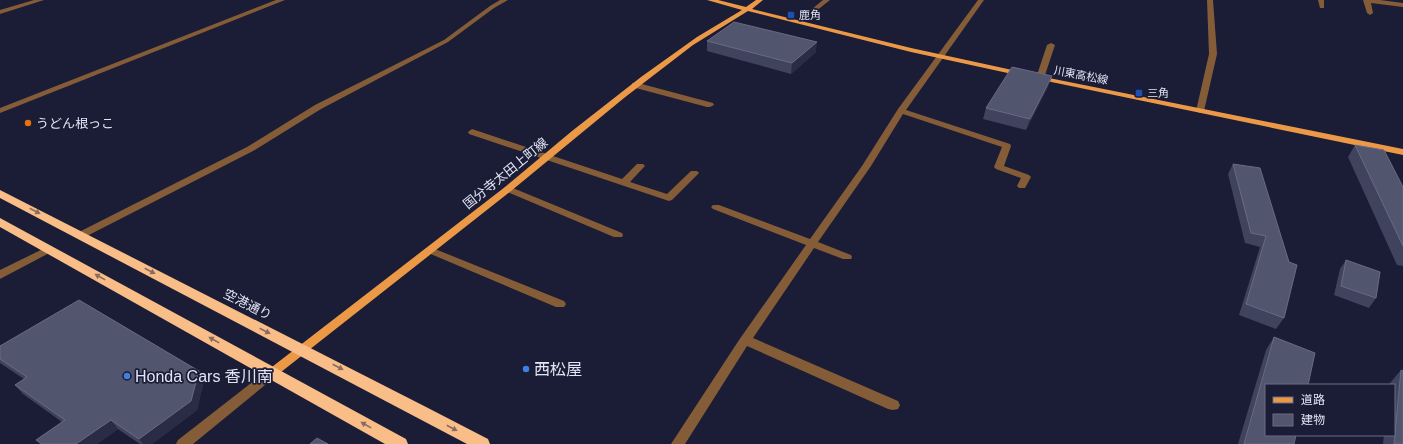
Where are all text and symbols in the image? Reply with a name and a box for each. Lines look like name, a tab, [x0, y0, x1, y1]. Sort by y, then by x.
place label: 鹿角	[799, 9, 821, 21]
marker: 鹿角	[786, 10, 796, 20]
street label: 川東高松線	[1053, 64, 1109, 86]
place label: 三角	[1147, 87, 1169, 99]
marker: 三角	[1134, 88, 1144, 98]
place label: うどん根っこ	[36, 116, 114, 131]
marker: うどん根っこ	[23, 118, 33, 128]
street label: 国分寺太田上町線	[460, 135, 550, 212]
one-way arrow	[29, 207, 40, 214]
one-way arrow	[144, 268, 156, 274]
one-way arrow	[94, 274, 106, 281]
street label: 空港通り	[221, 286, 274, 323]
one-way arrow	[259, 328, 271, 334]
one-way arrow	[208, 337, 220, 344]
place label: 西松屋	[534, 361, 582, 378]
one-way arrow	[332, 364, 343, 371]
marker: 西松屋	[521, 364, 531, 374]
place label: Honda Cars 香川南	[135, 368, 273, 385]
marker: Honda Cars 香川南	[122, 371, 132, 381]
legend	[1265, 384, 1395, 436]
text: 道路	[1301, 393, 1325, 407]
text: 建物	[1301, 413, 1325, 427]
one-way arrow	[360, 421, 372, 428]
one-way arrow	[446, 425, 458, 432]

